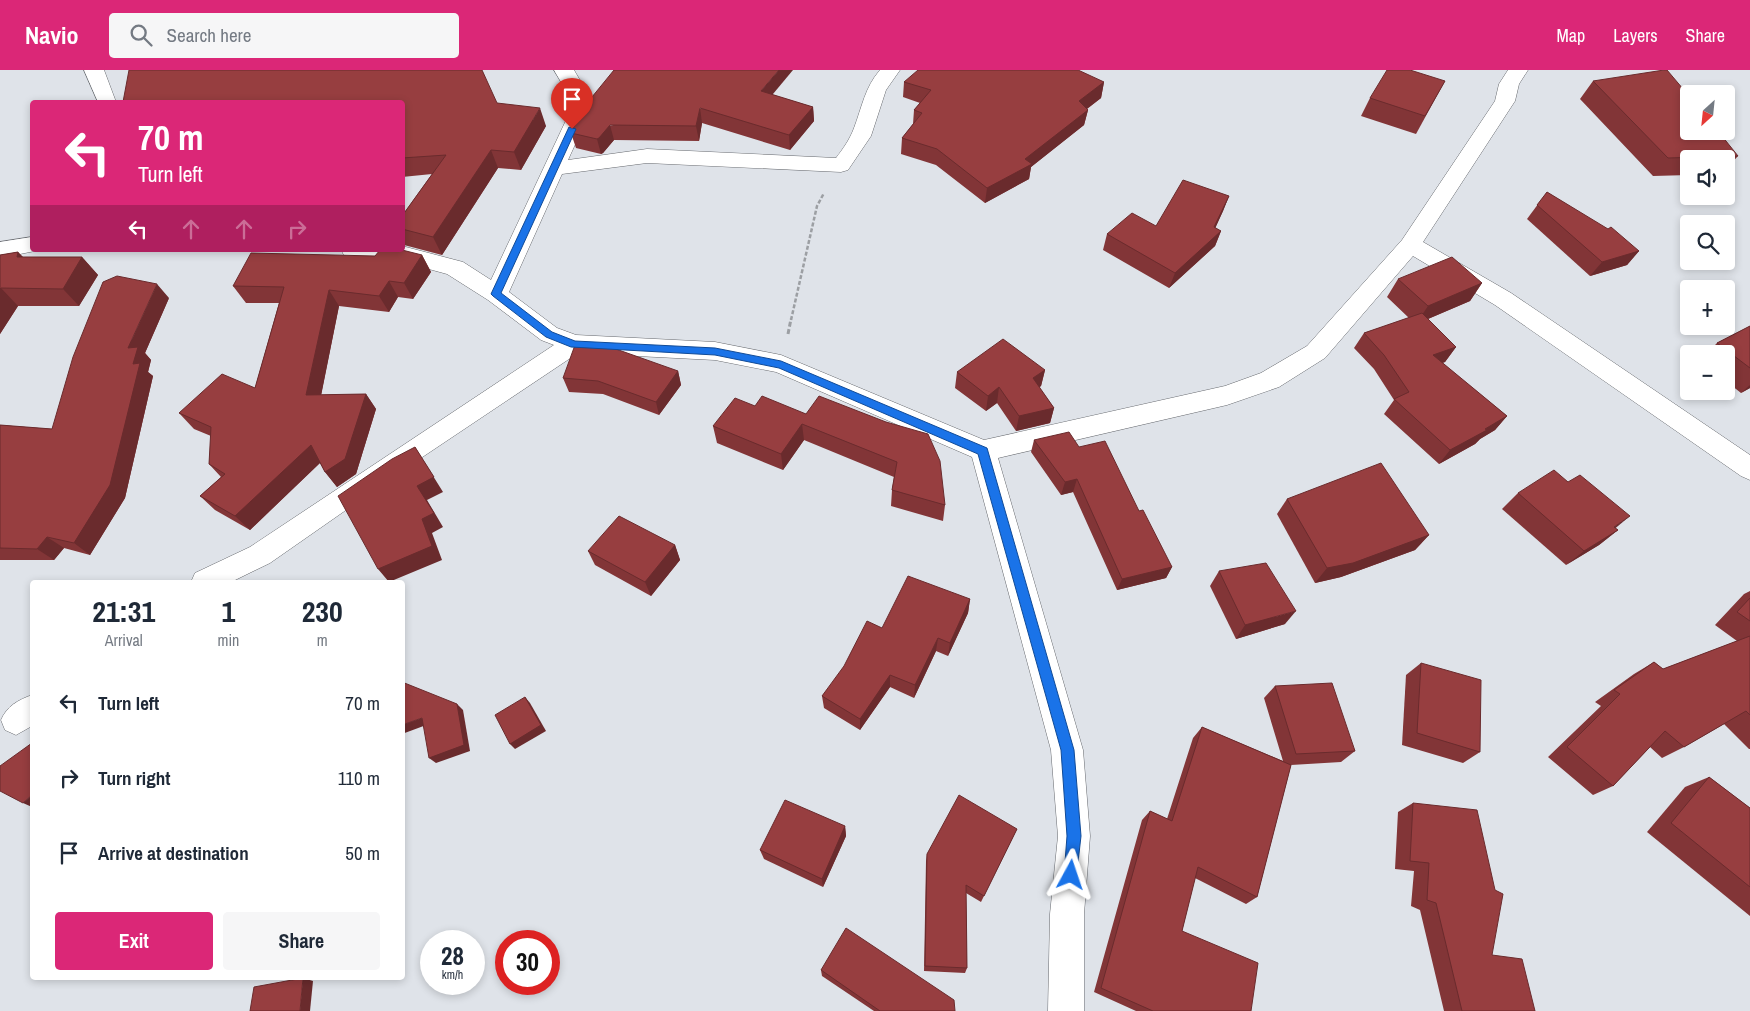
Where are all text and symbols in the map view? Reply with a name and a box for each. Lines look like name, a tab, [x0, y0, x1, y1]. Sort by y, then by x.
search box	[109, 13, 459, 58]
text: Navio	[25, 19, 79, 51]
icon: search	[127, 21, 155, 49]
text: Search here	[167, 22, 251, 48]
text: Map	[1557, 23, 1585, 48]
text: Layers	[1613, 23, 1658, 48]
text: Share	[1686, 23, 1725, 48]
pin	[551, 78, 593, 129]
icon: arrive	[558, 85, 586, 113]
north arrow	[1680, 85, 1735, 140]
map controls	[1680, 85, 1735, 400]
text: 70 m	[138, 114, 203, 161]
icon: left	[55, 120, 120, 185]
button: sound	[1680, 150, 1735, 205]
text: Turn left	[138, 159, 203, 189]
icon: left	[124, 215, 152, 243]
icon: ahead	[177, 215, 205, 243]
icon: ahead	[230, 215, 258, 243]
icon: right	[283, 215, 311, 243]
button: search	[1680, 215, 1735, 270]
button: +	[1680, 280, 1735, 335]
button: −	[1680, 345, 1735, 400]
text: 21:31	[92, 591, 155, 631]
text: 1	[222, 591, 235, 631]
text: 230	[302, 591, 343, 631]
text: Arrival	[105, 629, 143, 651]
text: min	[217, 629, 239, 651]
text: m	[317, 629, 328, 651]
icon: left	[55, 689, 83, 717]
text: Turn left	[98, 690, 159, 716]
text: 70 m	[345, 690, 380, 716]
icon: right	[55, 764, 83, 792]
text: Turn right	[98, 765, 170, 791]
text: 110 m	[338, 765, 380, 791]
icon: arrive	[55, 839, 83, 867]
text: Arrive at destination	[98, 840, 249, 866]
text: 50 m	[345, 840, 380, 866]
position arrow	[1044, 848, 1096, 900]
button: Exit	[55, 912, 213, 970]
button: Share	[223, 912, 380, 970]
speed limit sign: 30	[495, 930, 560, 995]
text: 28	[441, 939, 464, 973]
text: km/h	[442, 967, 463, 983]

